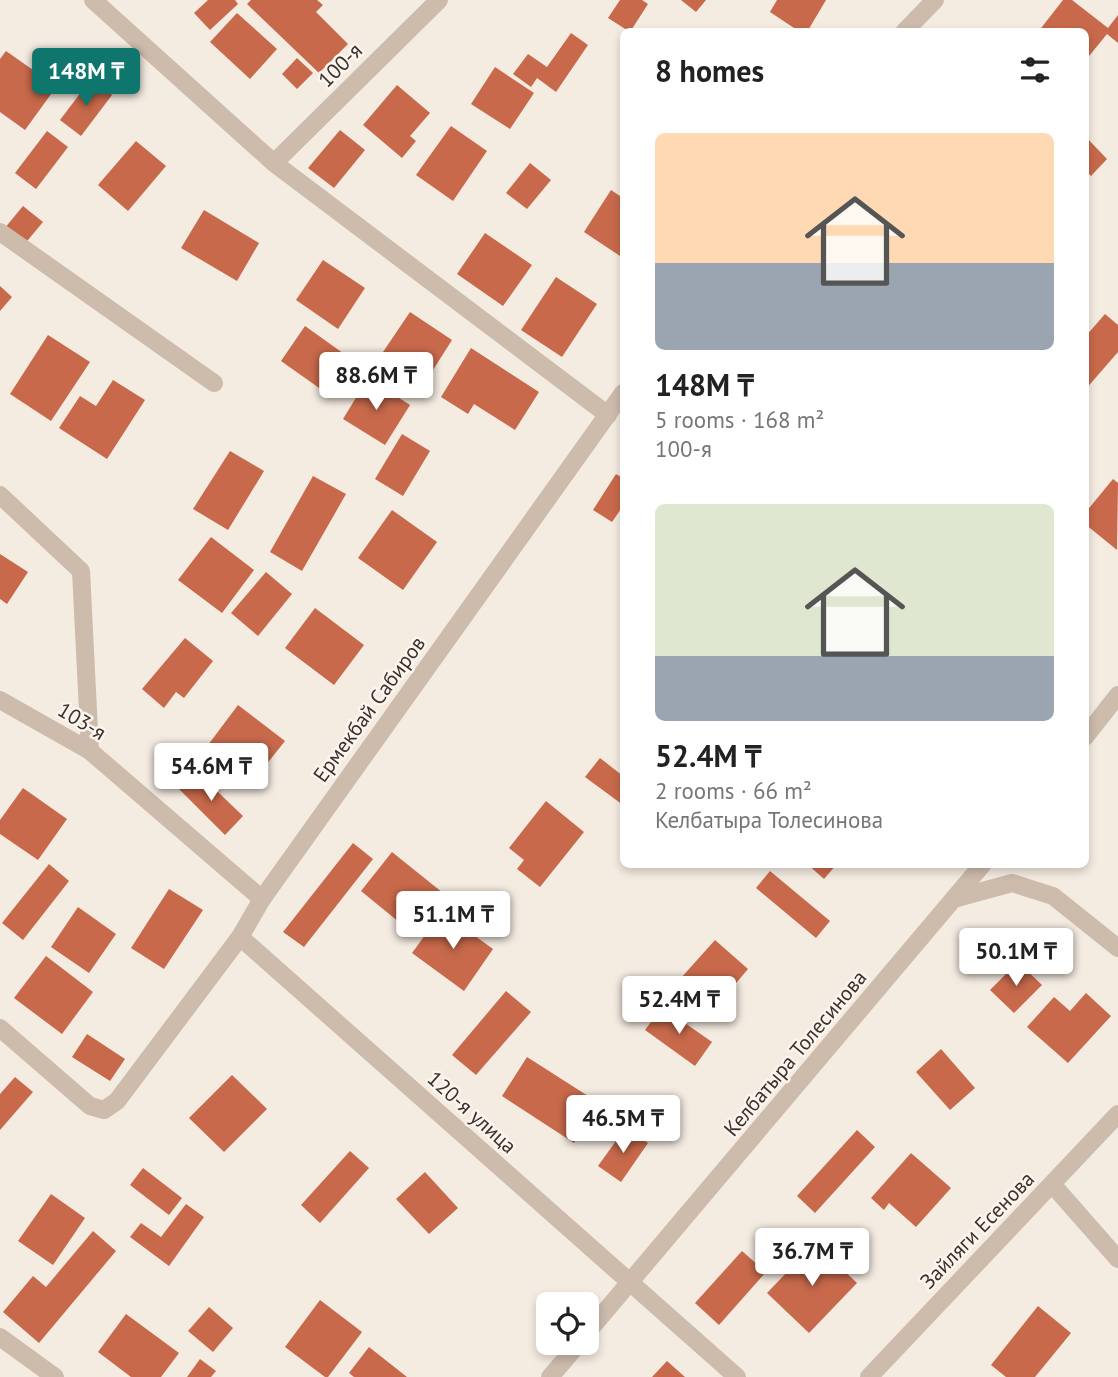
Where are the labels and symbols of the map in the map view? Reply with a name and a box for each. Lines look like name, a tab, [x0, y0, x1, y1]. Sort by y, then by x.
street label: 100-я	[312, 37, 368, 93]
pin: 148M ₸	[29, 48, 143, 108]
pin: 88.6M ₸	[311, 352, 441, 412]
street label: Ермекбай Сабиров	[307, 631, 431, 787]
street label: 103-я	[53, 696, 111, 746]
pin: 54.6M ₸	[146, 744, 276, 803]
pin: 51.1M ₸	[388, 892, 518, 951]
pin: 50.1M ₸	[951, 928, 1081, 988]
street label: Келбатыра Толесинова	[718, 965, 872, 1141]
pin: 52.4M ₸	[614, 976, 744, 1036]
street label: 120-я улица	[422, 1065, 522, 1159]
pin: 46.5M ₸	[558, 1096, 688, 1155]
street label: Зайляги Есенова	[914, 1166, 1040, 1294]
pin: 36.7M ₸	[747, 1228, 877, 1288]

